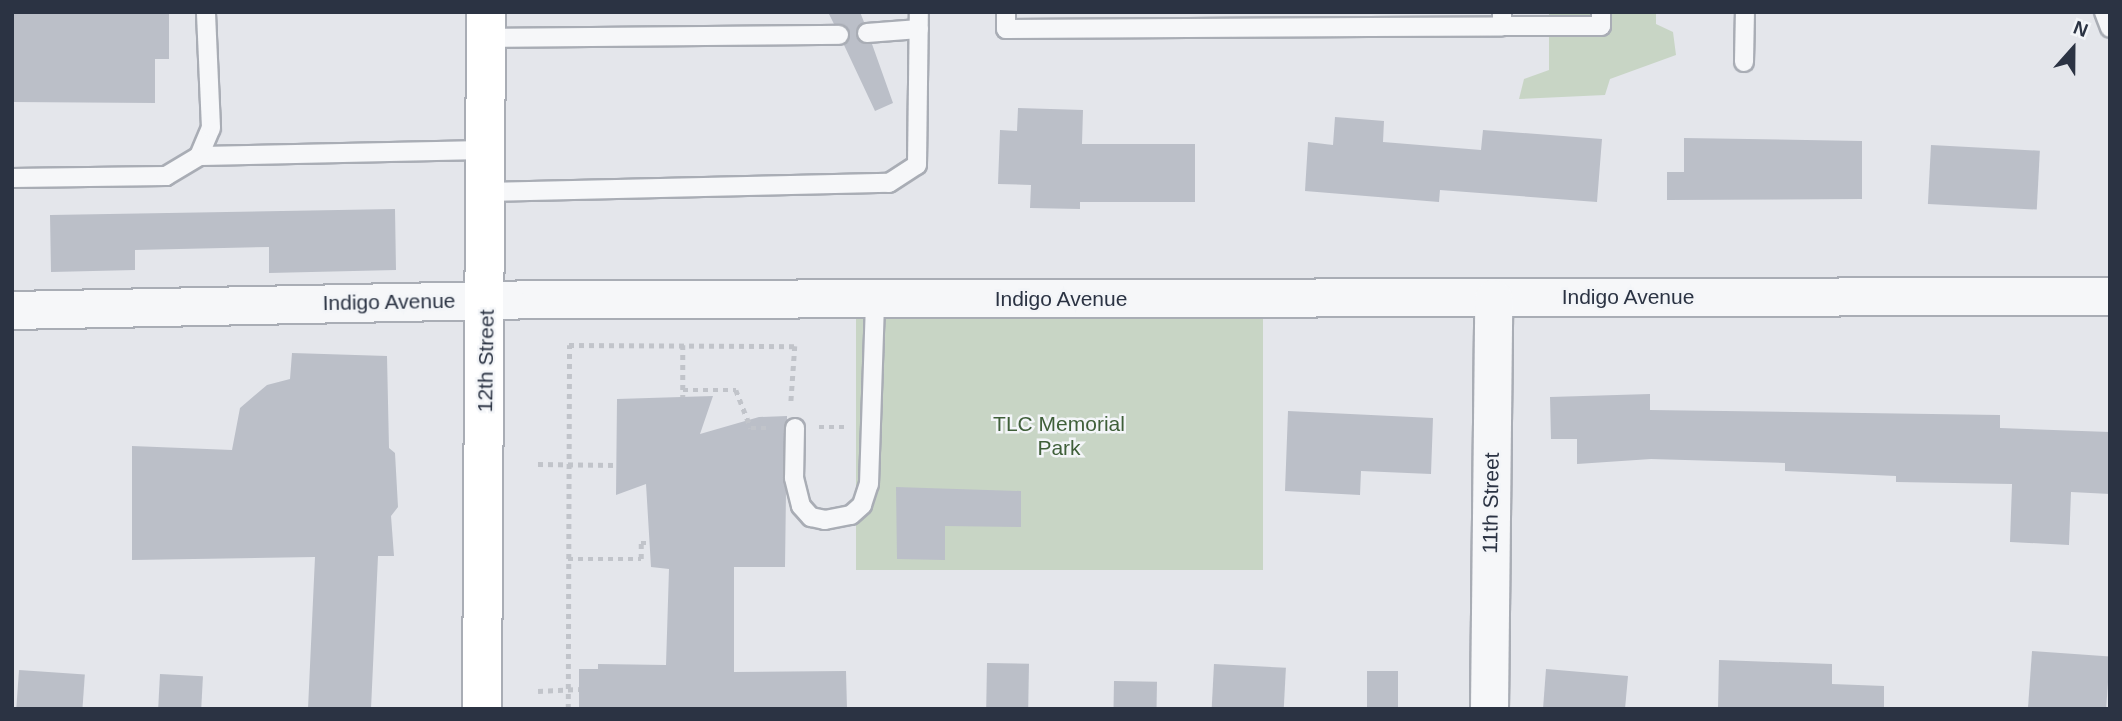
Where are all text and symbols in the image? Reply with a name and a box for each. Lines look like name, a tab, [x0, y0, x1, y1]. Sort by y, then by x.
north arrow	[2038, 14, 2108, 84]
text: N	[2071, 17, 2091, 41]
street label: Indigo Avenue	[1561, 284, 1695, 310]
street label: Indigo Avenue	[994, 286, 1128, 312]
street label: Indigo Avenue	[322, 288, 456, 316]
street label: 12th Street	[473, 309, 499, 413]
park label: TLC Memorial Park	[993, 411, 1125, 461]
street label: 11th Street	[1478, 452, 1504, 554]

